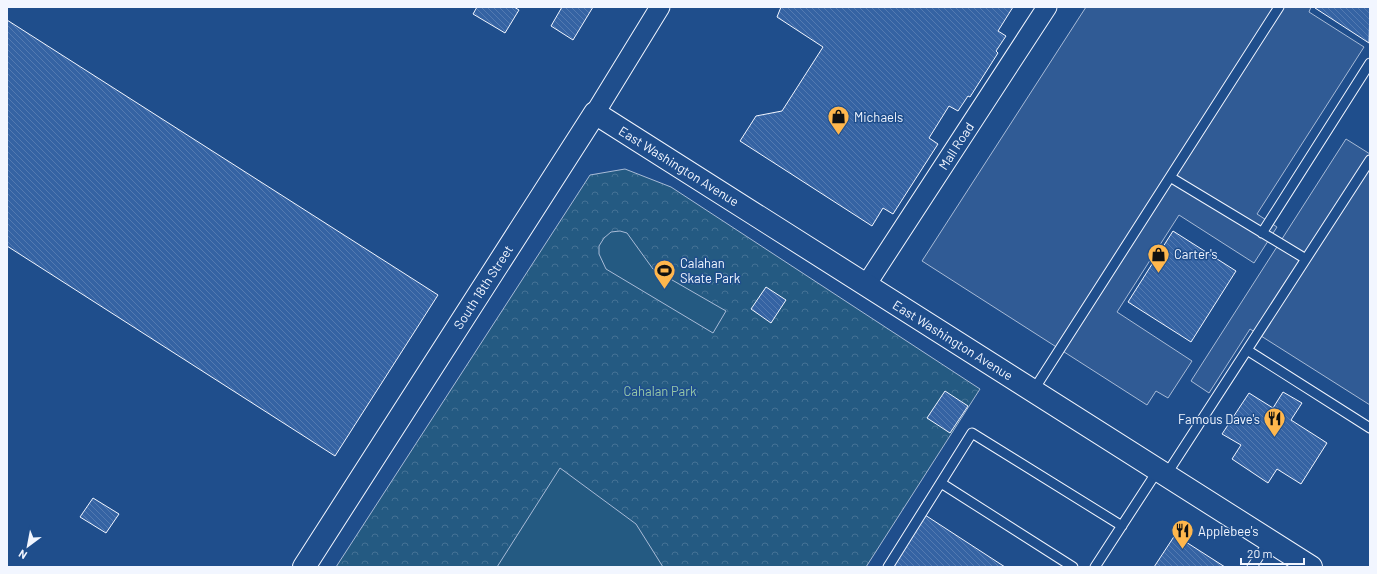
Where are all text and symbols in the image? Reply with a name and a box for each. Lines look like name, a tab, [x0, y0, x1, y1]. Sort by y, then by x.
shop icon: Michaels	[826, 104, 852, 137]
place label: Michaels	[854, 109, 903, 125]
street label: Mall Road	[935, 119, 977, 173]
street label: East Washington Avenue	[616, 122, 742, 210]
shop icon: Carter's	[1145, 241, 1171, 274]
street label: South 18th Street	[450, 242, 516, 332]
place label: Carter's	[1174, 246, 1218, 262]
place label: Calahan Skate Park	[680, 255, 741, 286]
sports icon: Calahan Skate Park	[652, 257, 678, 290]
street label: East Washington Avenue	[890, 296, 1016, 384]
park label: Cahalan Park	[624, 383, 697, 399]
restaurant icon: Famous Dave's	[1262, 406, 1288, 439]
place label: Famous Dave's	[1178, 411, 1260, 427]
restaurant icon: Applebee's	[1170, 518, 1196, 551]
place label: Applebee's	[1198, 523, 1258, 539]
north arrow	[8, 526, 48, 566]
scale bar	[1241, 540, 1304, 566]
text: 20 m	[1247, 546, 1273, 560]
text: N	[16, 547, 29, 562]

